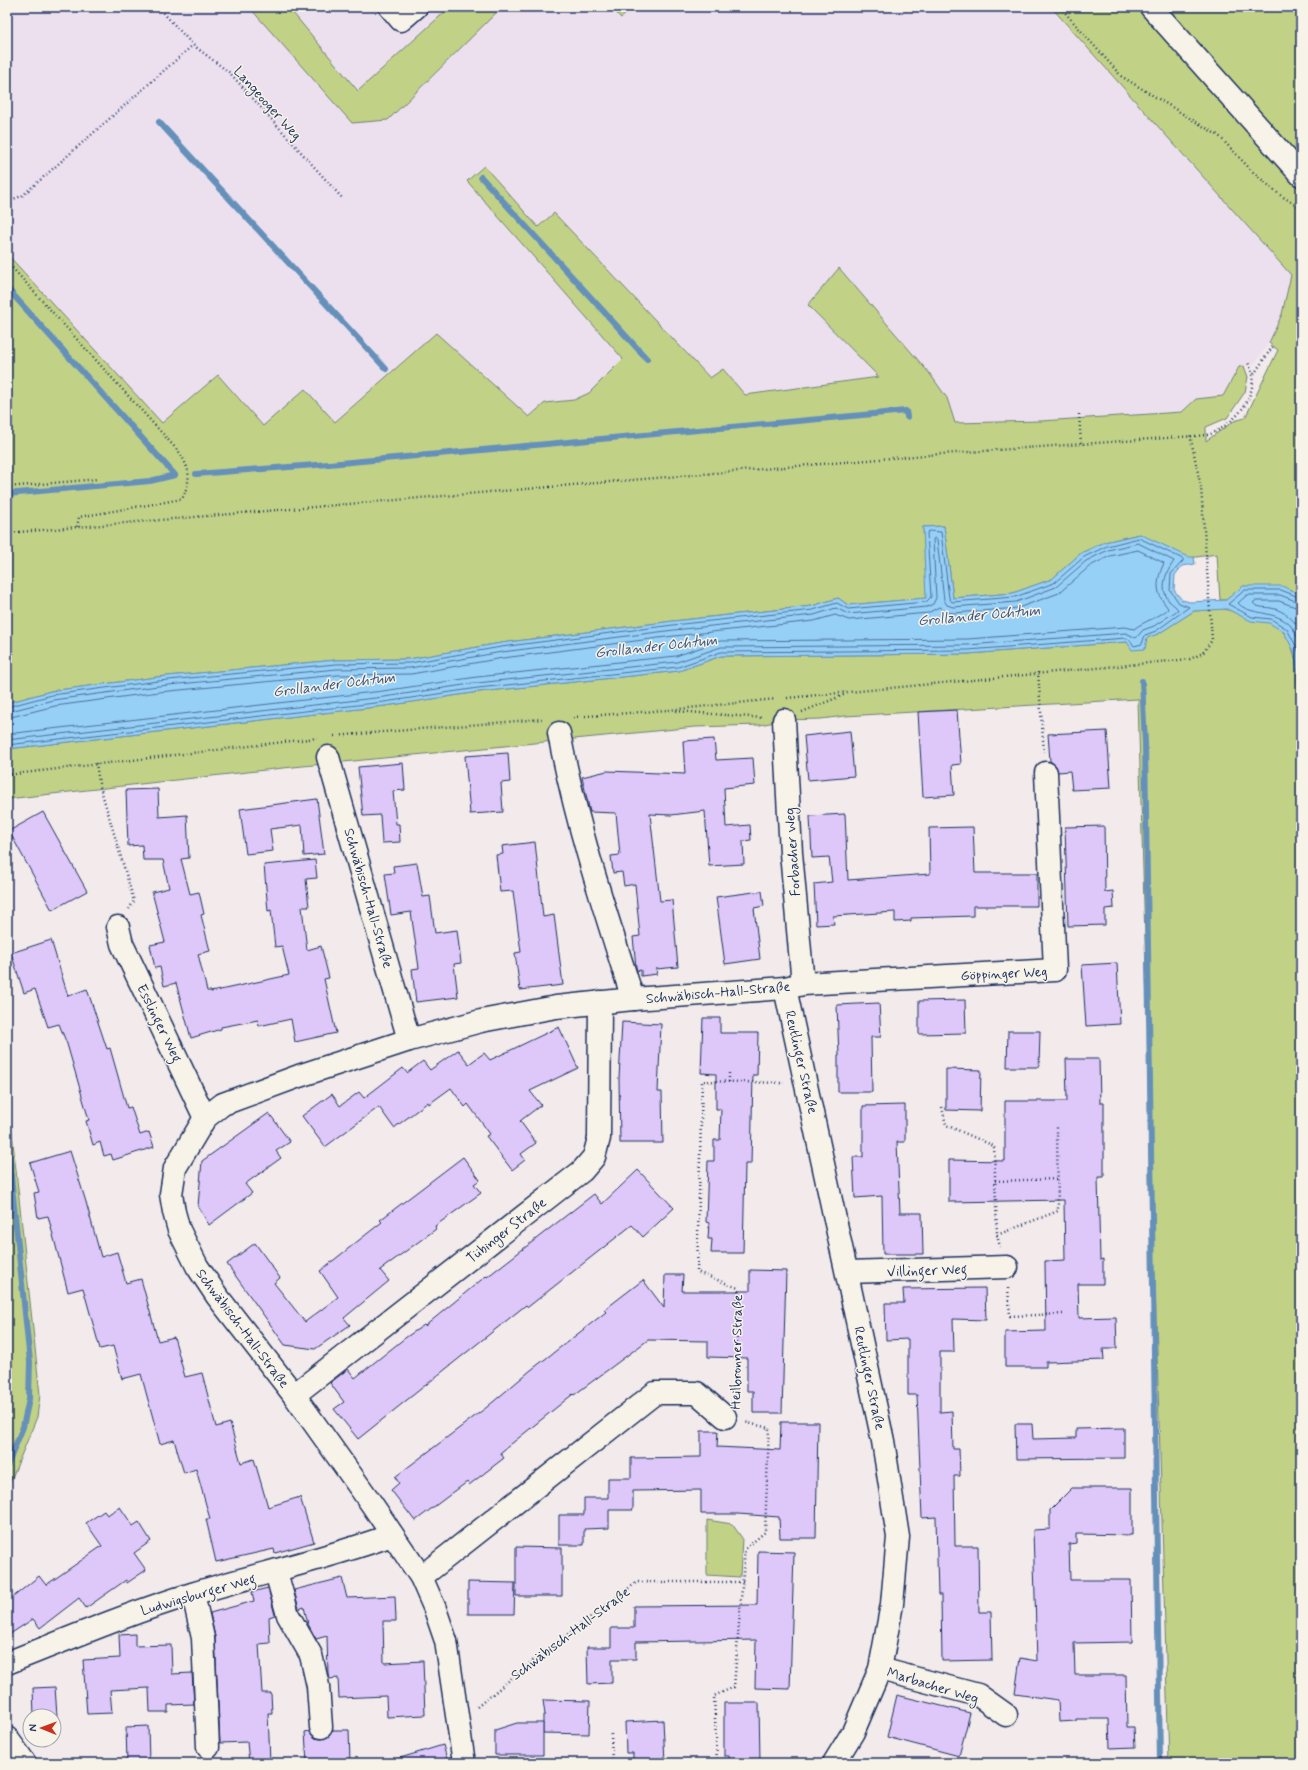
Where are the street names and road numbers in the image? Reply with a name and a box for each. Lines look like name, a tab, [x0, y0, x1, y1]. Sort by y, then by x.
street label: Langeooger Weg	[228, 63, 305, 145]
street label: Forbacher Weg	[781, 807, 806, 897]
street label: Schwäbisch-Hall-Straße	[339, 826, 397, 970]
street label: Göppinger Weg	[960, 963, 1048, 985]
street label: Schwäbisch-Hall-Straße	[645, 978, 791, 1008]
street label: Esslinger Weg	[131, 981, 186, 1067]
street label: Reutlinger Straße	[778, 1009, 822, 1116]
street label: Tübinger Straße	[463, 1194, 551, 1268]
street label: Villinger Weg	[887, 1261, 968, 1283]
street label: Schwäbisch-Hall-Straße	[191, 1265, 293, 1392]
street label: Heilbronner Straße	[727, 1294, 747, 1410]
street label: Reutlinger Straße	[847, 1325, 889, 1432]
street label: Ludwigsburger Weg	[139, 1570, 259, 1622]
street label: Schwäbisch-Hall-Straße	[507, 1583, 634, 1685]
street label: Marbacher Weg	[884, 1663, 981, 1709]

